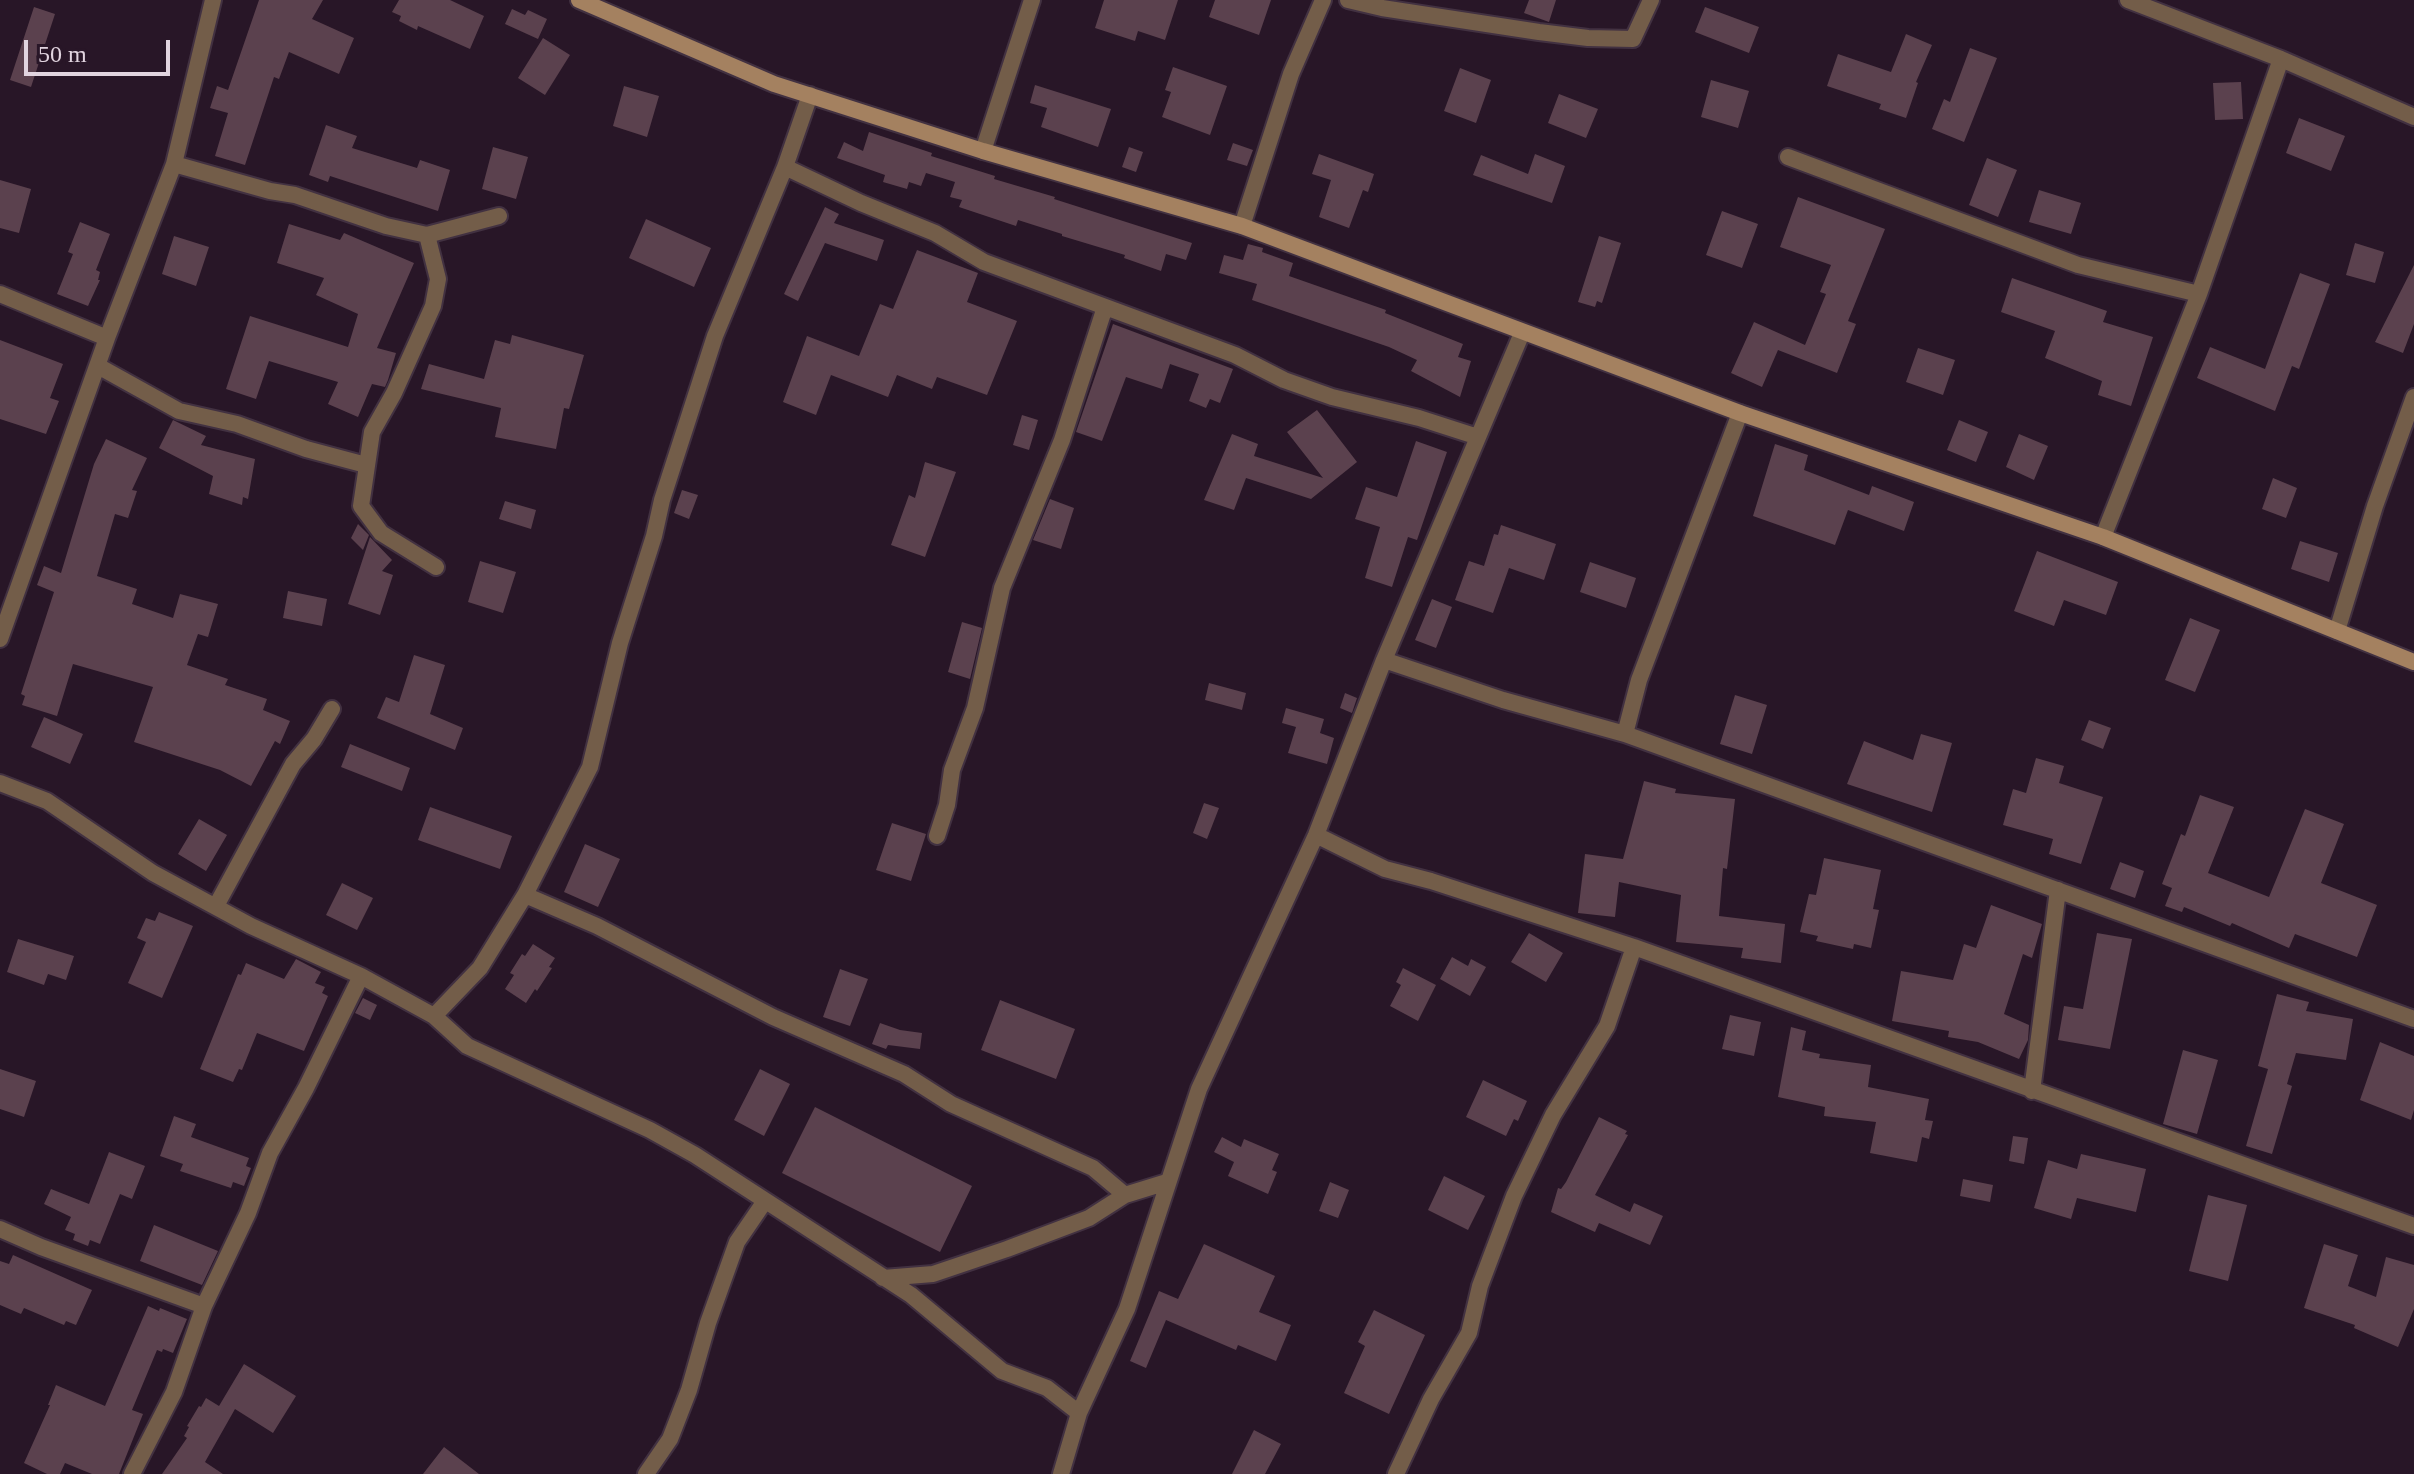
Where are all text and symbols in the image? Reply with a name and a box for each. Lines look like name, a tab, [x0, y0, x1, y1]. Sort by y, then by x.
scale bar	[28, 24, 174, 74]
text: 50 m	[38, 41, 87, 67]

